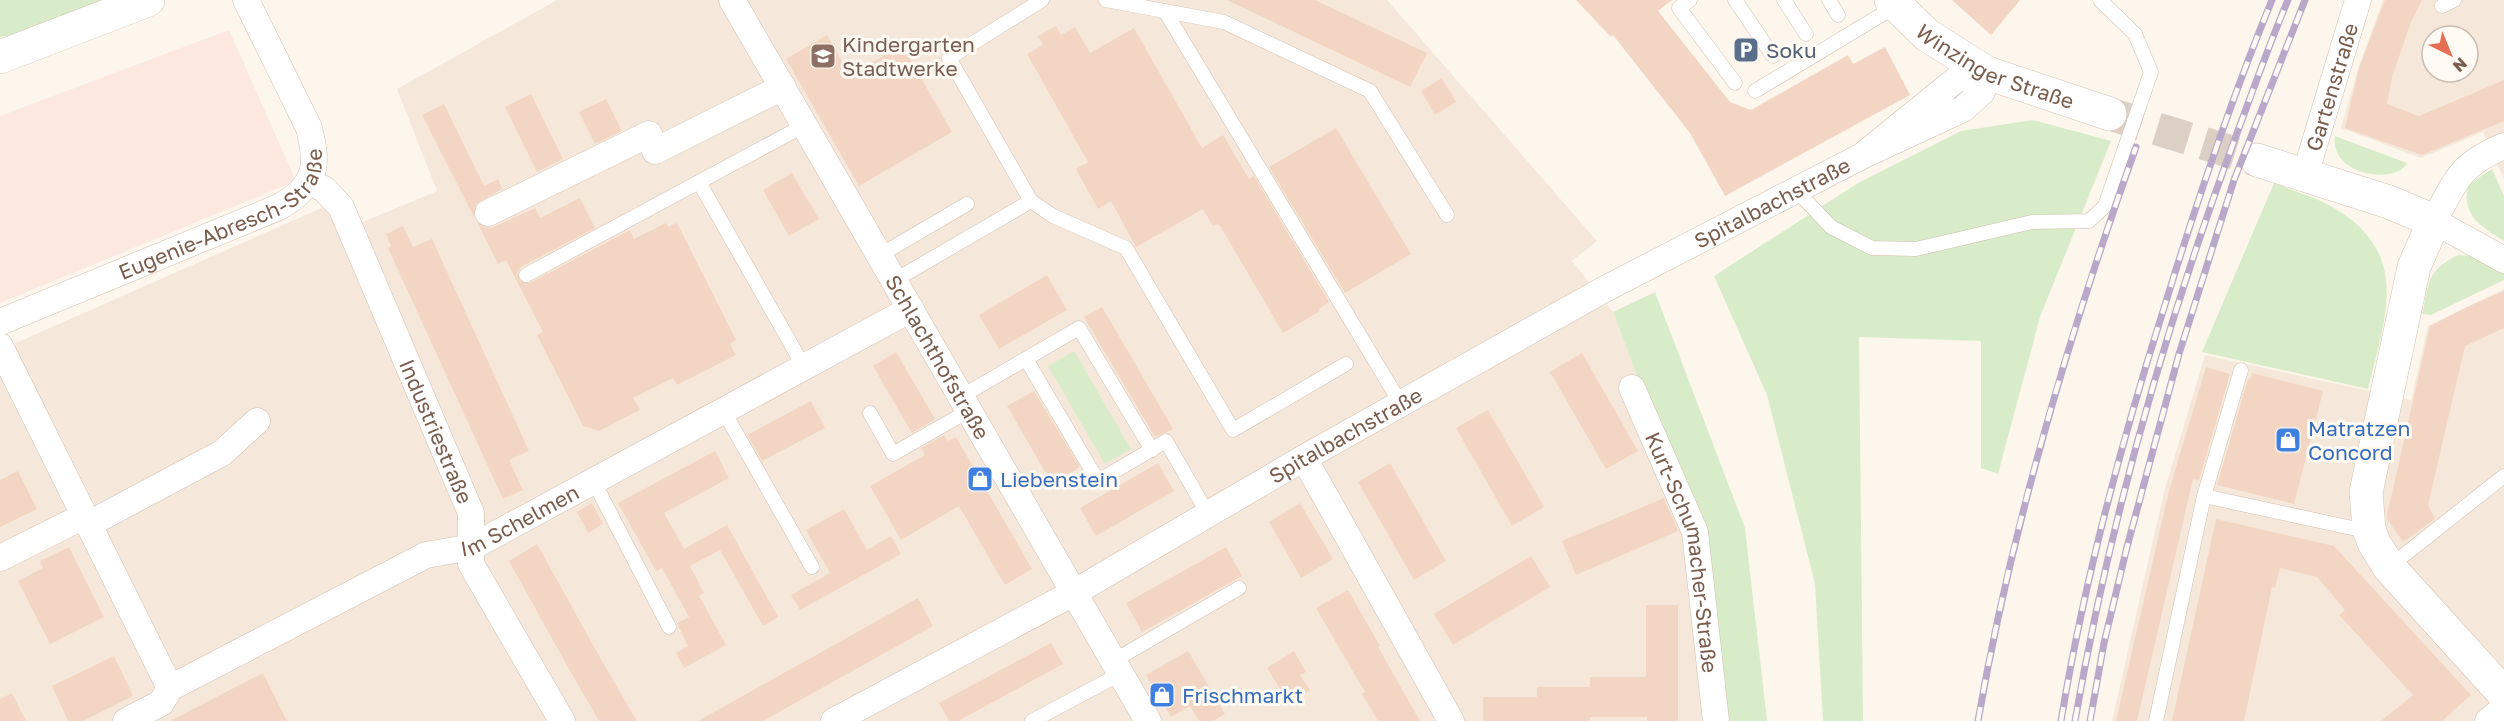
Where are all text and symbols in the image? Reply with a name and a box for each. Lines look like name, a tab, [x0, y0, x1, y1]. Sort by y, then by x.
street label: Winzinger Straße	[1911, 18, 2077, 114]
street label: Gartenstraße	[2300, 20, 2363, 154]
north arrow	[2420, 24, 2480, 84]
place label: Kindergarten Stadtwerke	[842, 31, 975, 81]
parking icon: Soku	[1731, 35, 1761, 65]
place label: Soku	[1766, 37, 1817, 63]
school or university icon: Kindergarten Stadtwerke	[808, 41, 838, 71]
text: N	[2449, 54, 2472, 76]
street label: Eugenie-Abresch-Straße	[114, 148, 327, 285]
street label: Spitalbachstraße	[1690, 151, 1854, 254]
street label: Schlachthofstraße	[880, 270, 996, 444]
street label: Industriestraße	[394, 355, 478, 507]
street label: Spitalbachstraße	[1264, 381, 1427, 489]
place label: Matratzen Concord	[2308, 415, 2410, 465]
shop icon: Matratzen Concord	[2273, 425, 2303, 455]
street label: Kurt-Schumacher-Straße	[1640, 428, 1724, 674]
shop icon: Liebenstein	[965, 464, 995, 494]
place label: Liebenstein	[1000, 466, 1118, 492]
street label: Im Schelmen	[458, 479, 583, 562]
shop icon: Frischmarkt	[1147, 680, 1177, 710]
place label: Frischmarkt	[1182, 682, 1303, 708]

